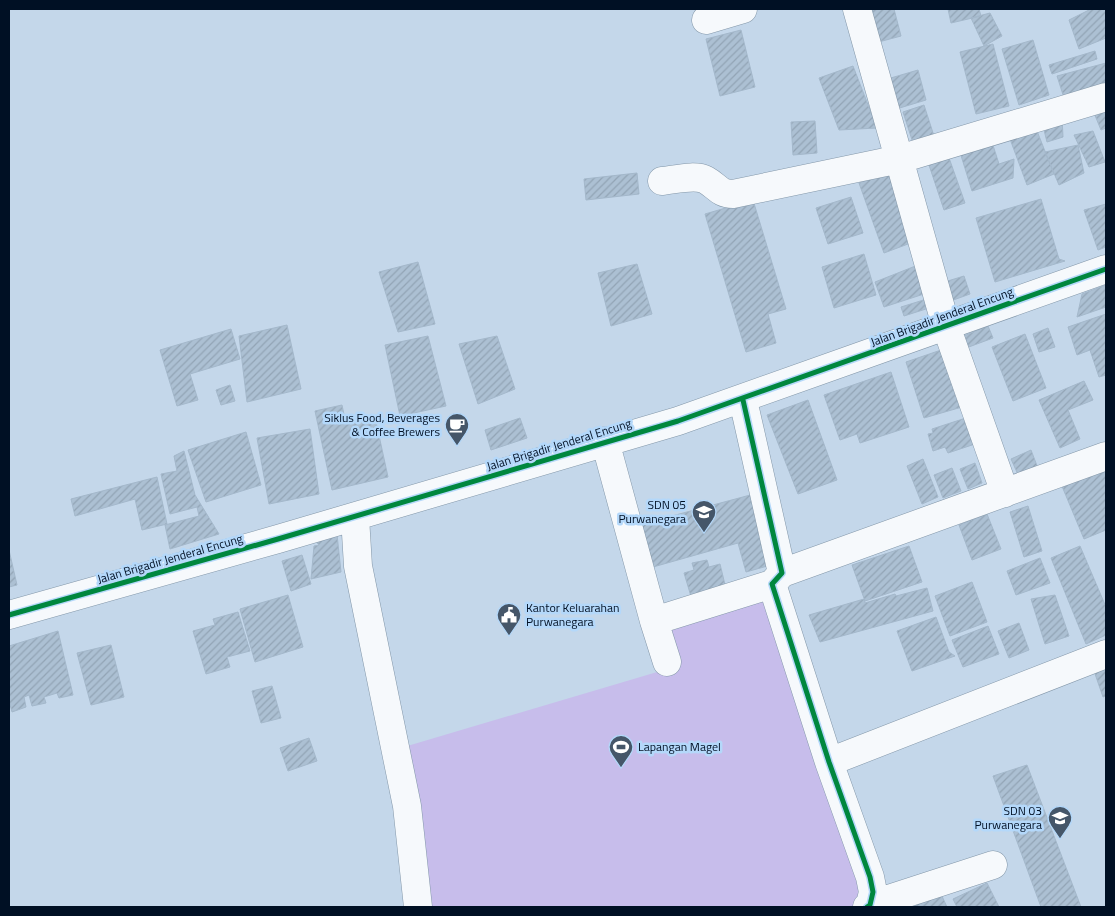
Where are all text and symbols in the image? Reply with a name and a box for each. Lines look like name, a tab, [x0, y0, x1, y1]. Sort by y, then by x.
street label: Jalan Brigadir Jenderal Encung	[868, 282, 1016, 351]
place label: Siklus Food, Beverages & Coffee Brewers	[324, 408, 440, 441]
cafe icon: Siklus Food, Beverages & Coffee Brewers	[444, 412, 470, 446]
street label: Jalan Brigadir Jenderal Encung	[484, 413, 634, 476]
place label: SDN 05 Purwanegara	[618, 495, 686, 528]
school or university icon: SDN 05 Purwanegara	[691, 499, 717, 533]
street label: Jalan Brigadir Jenderal Encung	[95, 529, 245, 588]
place label: Kantor Keluarahan Purwanegara	[526, 598, 620, 631]
public building icon: Kantor Keluarahan Purwanegara	[496, 602, 522, 636]
sports icon: Lapangan Magel	[608, 734, 634, 768]
place label: Lapangan Magel	[638, 737, 721, 756]
place label: SDN 03 Purwanegara	[974, 801, 1042, 834]
school or university icon: SDN 03 Purwanegara	[1047, 805, 1073, 839]

